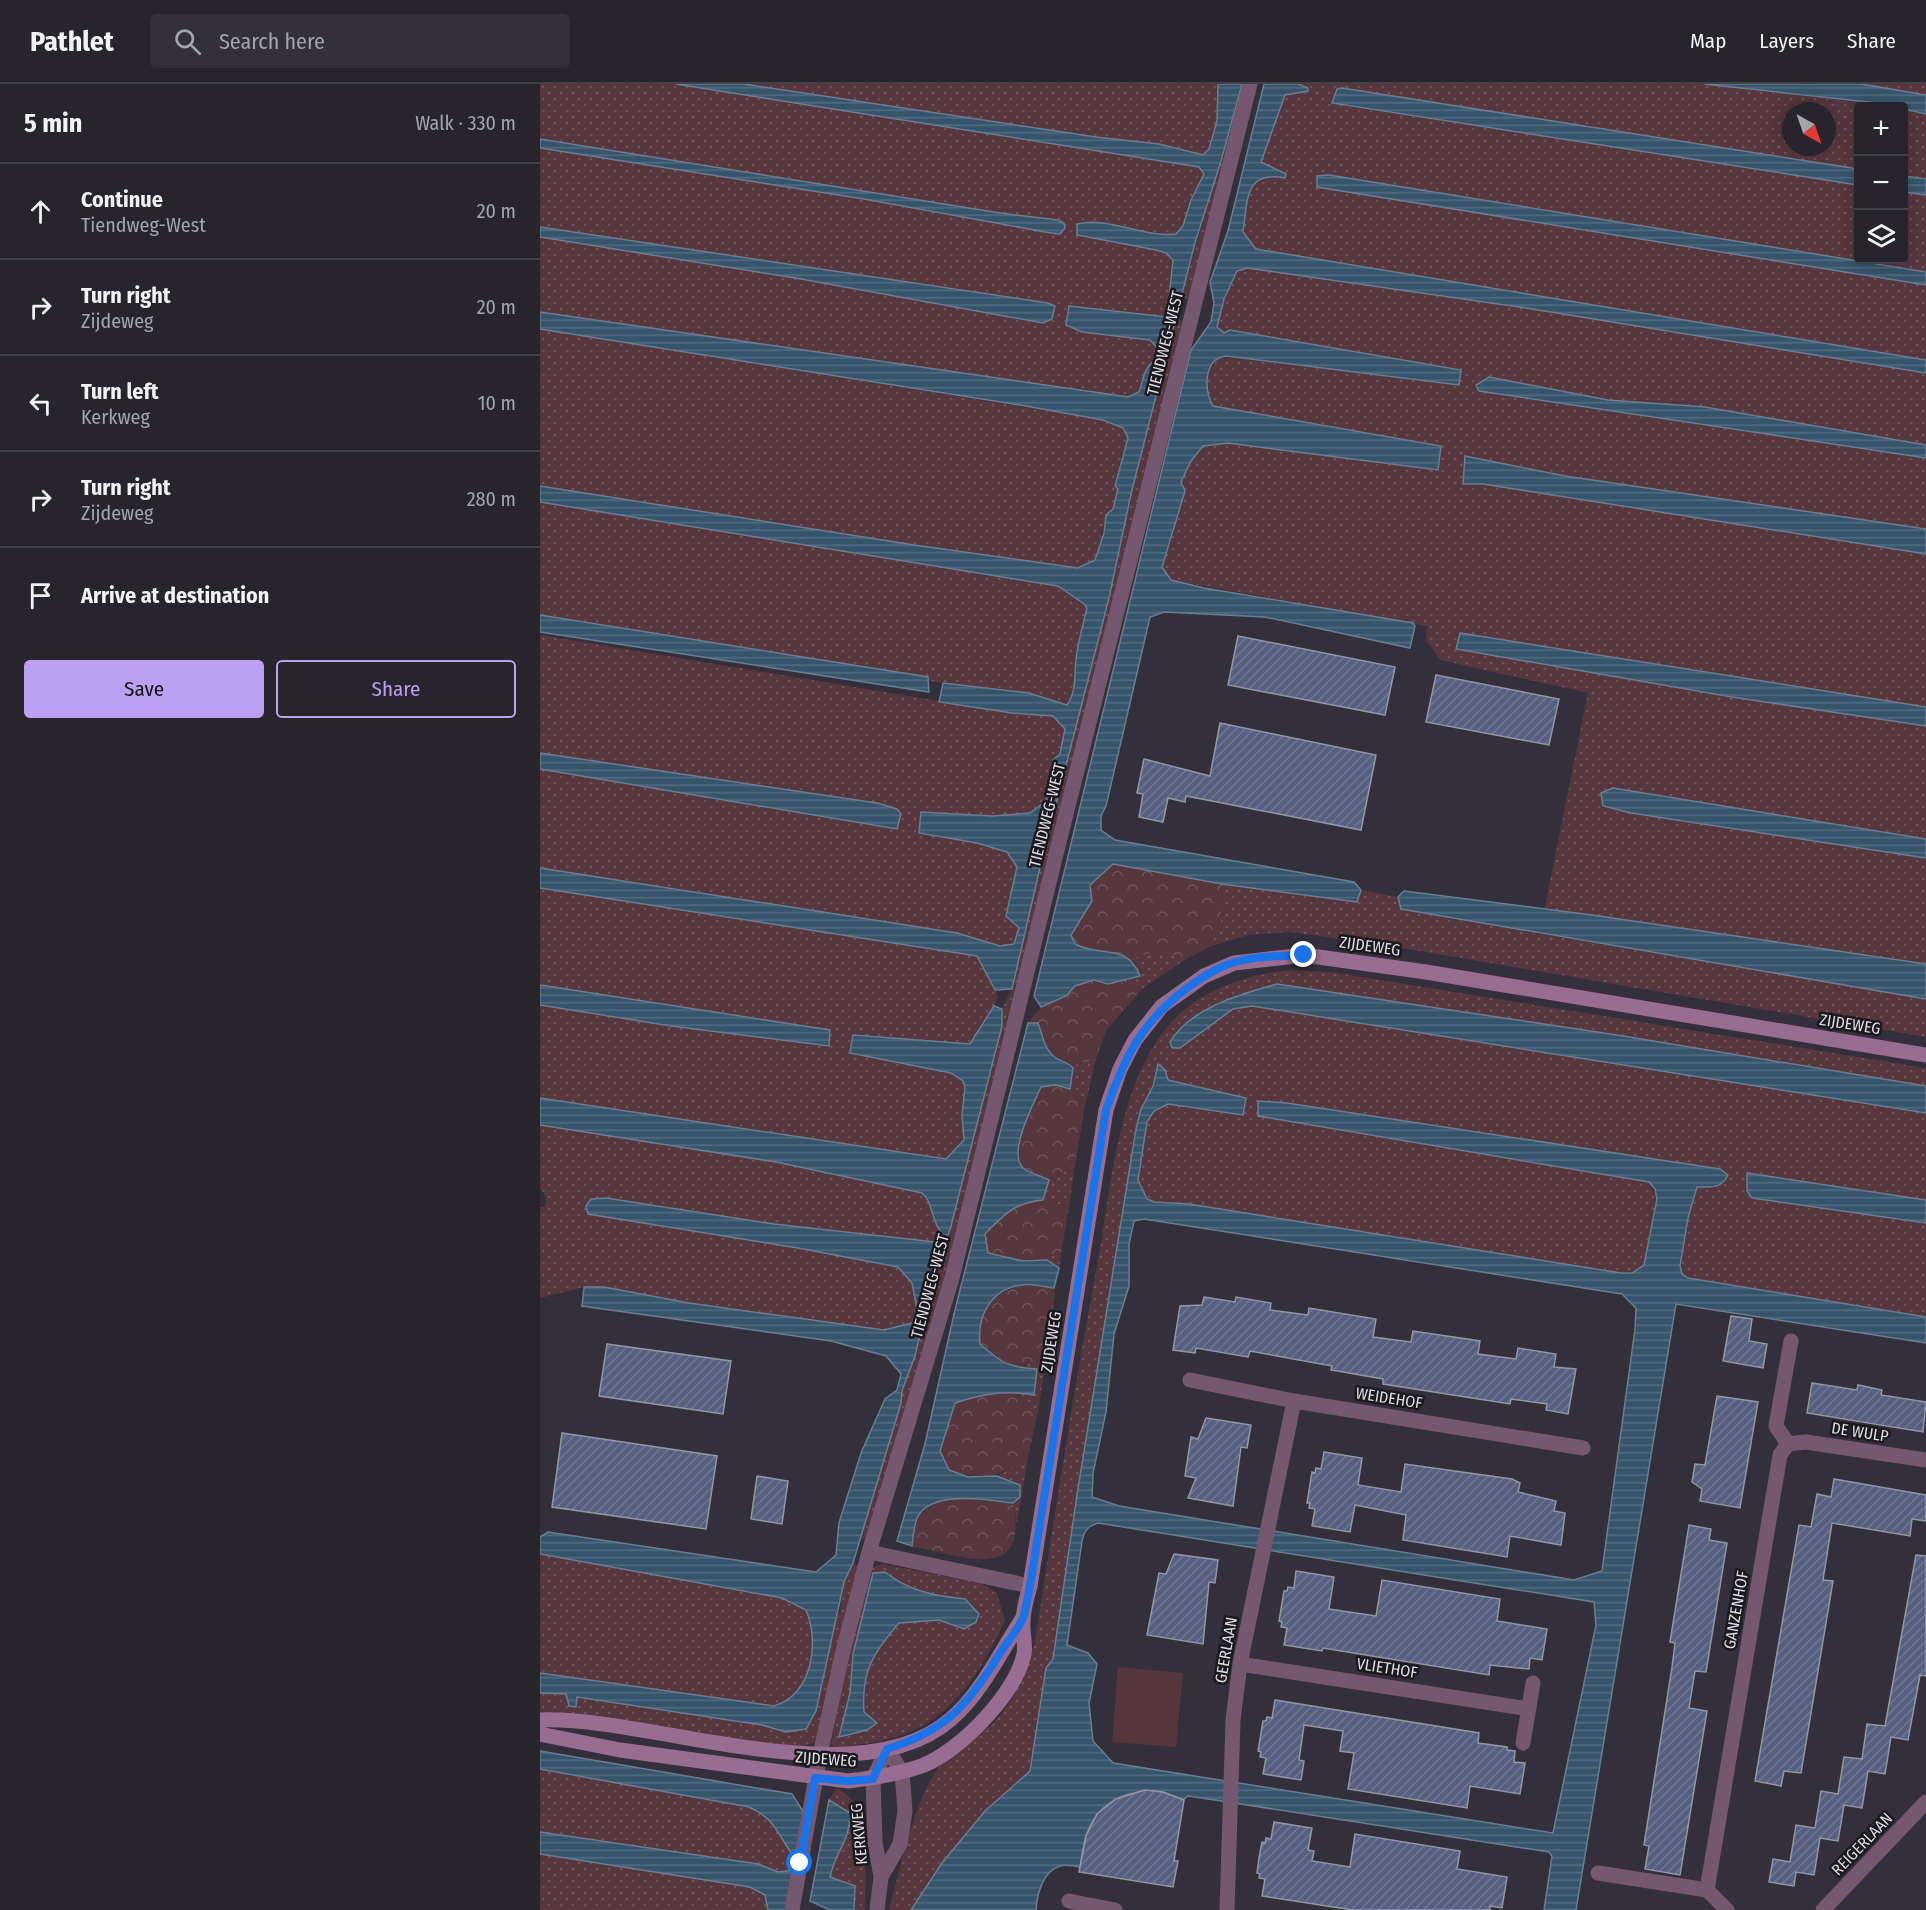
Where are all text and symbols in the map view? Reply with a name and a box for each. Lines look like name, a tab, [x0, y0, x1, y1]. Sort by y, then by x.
search box	[150, 14, 570, 68]
text: Pathlet	[30, 25, 114, 58]
icon: search	[171, 25, 204, 58]
text: Search here	[219, 28, 325, 55]
text: Map	[1690, 28, 1726, 54]
text: Layers	[1759, 28, 1814, 54]
text: Share	[1847, 28, 1896, 54]
north arrow	[1782, 102, 1836, 156]
map controls	[1854, 102, 1908, 264]
button: +	[1854, 102, 1908, 156]
text: 5 min	[24, 108, 82, 139]
text: Walk · 330 m	[415, 111, 516, 135]
button: −	[1854, 156, 1908, 210]
text: Continue	[81, 186, 163, 213]
icon: ahead	[24, 195, 57, 228]
text: 20 m	[477, 199, 516, 223]
button: layers	[1854, 210, 1908, 264]
text: Tiendweg-West	[81, 213, 206, 237]
text: Turn right	[81, 282, 170, 309]
street label: TIENDWEG-WEST	[1143, 288, 1187, 397]
icon: right	[24, 291, 57, 324]
text: 20 m	[477, 295, 516, 319]
text: Zijdeweg	[81, 309, 154, 333]
text: Turn left	[81, 378, 159, 405]
icon: left	[24, 387, 57, 420]
text: 10 m	[478, 391, 516, 415]
text: Kerkweg	[81, 405, 150, 429]
text: Turn right	[81, 474, 170, 501]
icon: right	[24, 483, 57, 516]
text: 280 m	[467, 487, 516, 511]
text: Zijdeweg	[81, 501, 154, 525]
icon: arrive	[24, 579, 57, 612]
text: Arrive at destination	[81, 582, 269, 609]
button: Save	[24, 660, 264, 718]
button: Share	[276, 660, 516, 718]
street label: TIENDWEG-WEST	[1025, 760, 1069, 869]
street label: ZIJDEWEG	[1338, 932, 1402, 960]
route end	[1290, 941, 1316, 967]
street label: ZIJDEWEG	[1818, 1010, 1882, 1038]
street label: TIENDWEG-WEST	[907, 1231, 953, 1340]
street label: ZIJDEWEG	[1037, 1310, 1065, 1374]
street label: WEIDEHOF	[1354, 1383, 1424, 1413]
street label: DE WULP	[1830, 1418, 1890, 1446]
street label: GANZENHOF	[1720, 1570, 1752, 1650]
street label: GEERLAAN	[1211, 1616, 1241, 1684]
street label: VLIETHOF	[1355, 1654, 1419, 1682]
street label: ZIJDEWEG	[795, 1747, 857, 1771]
street label: KERKWEG	[847, 1802, 871, 1866]
street label: REIGERLAAN	[1828, 1809, 1896, 1879]
route start	[786, 1849, 812, 1875]

